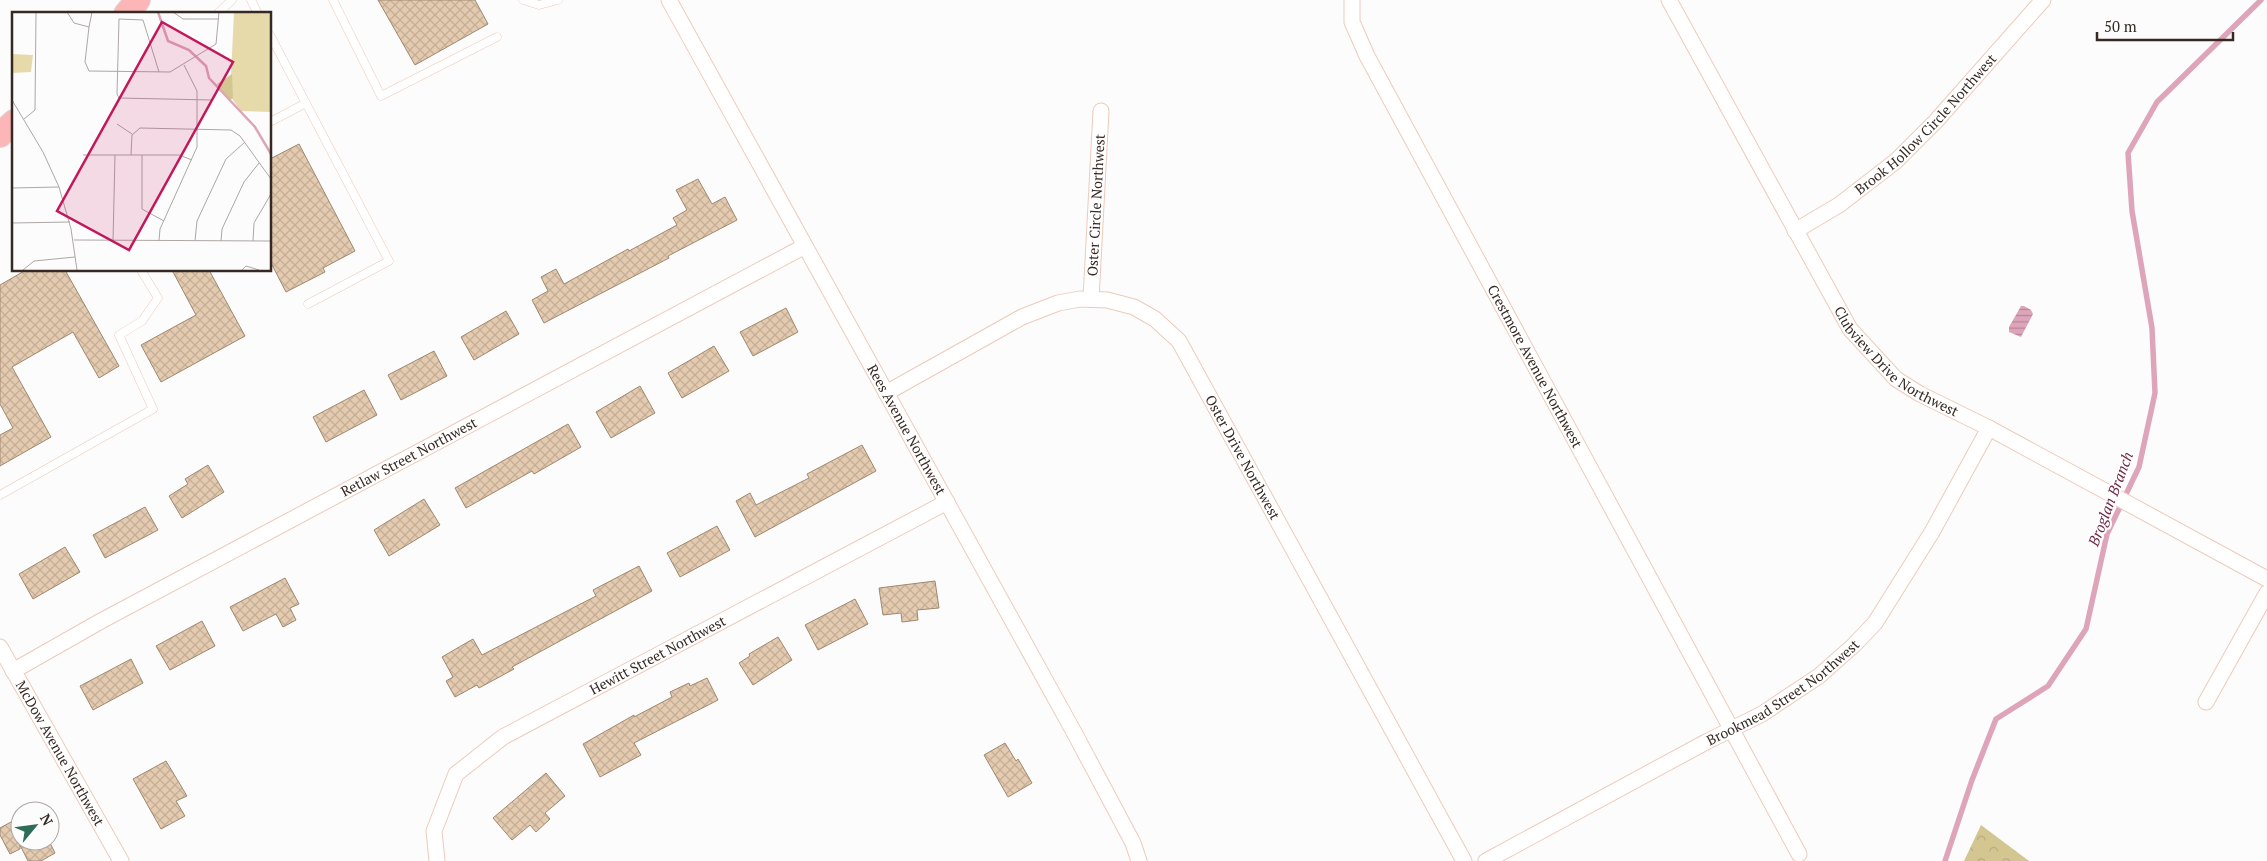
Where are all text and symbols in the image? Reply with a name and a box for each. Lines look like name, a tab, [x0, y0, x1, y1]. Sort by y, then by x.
scale bar	[2097, 10, 2233, 42]
inset map	[12, 12, 271, 271]
text: 50 m	[2104, 16, 2137, 36]
street label: Brook Hollow Circle Northwest	[1851, 49, 2001, 198]
street label: Oster Circle Northwest	[1082, 133, 1109, 277]
street label: Crestmore Avenue Northwest	[1484, 281, 1588, 452]
street label: Clubview Drive Northwest	[1830, 302, 1962, 421]
street label: Rees Avenue Northwest	[863, 361, 951, 499]
street label: Oster Drive Northwest	[1201, 391, 1285, 523]
street label: Retlaw Street Northwest	[337, 412, 481, 501]
water label: Broglan Branch	[2083, 449, 2137, 550]
street label: Hewitt Street Northwest	[586, 611, 729, 699]
street label: Brookmead Street Northwest	[1703, 635, 1864, 749]
street label: McDow Avenue Northwest	[13, 679, 109, 829]
north arrow	[10, 801, 60, 851]

